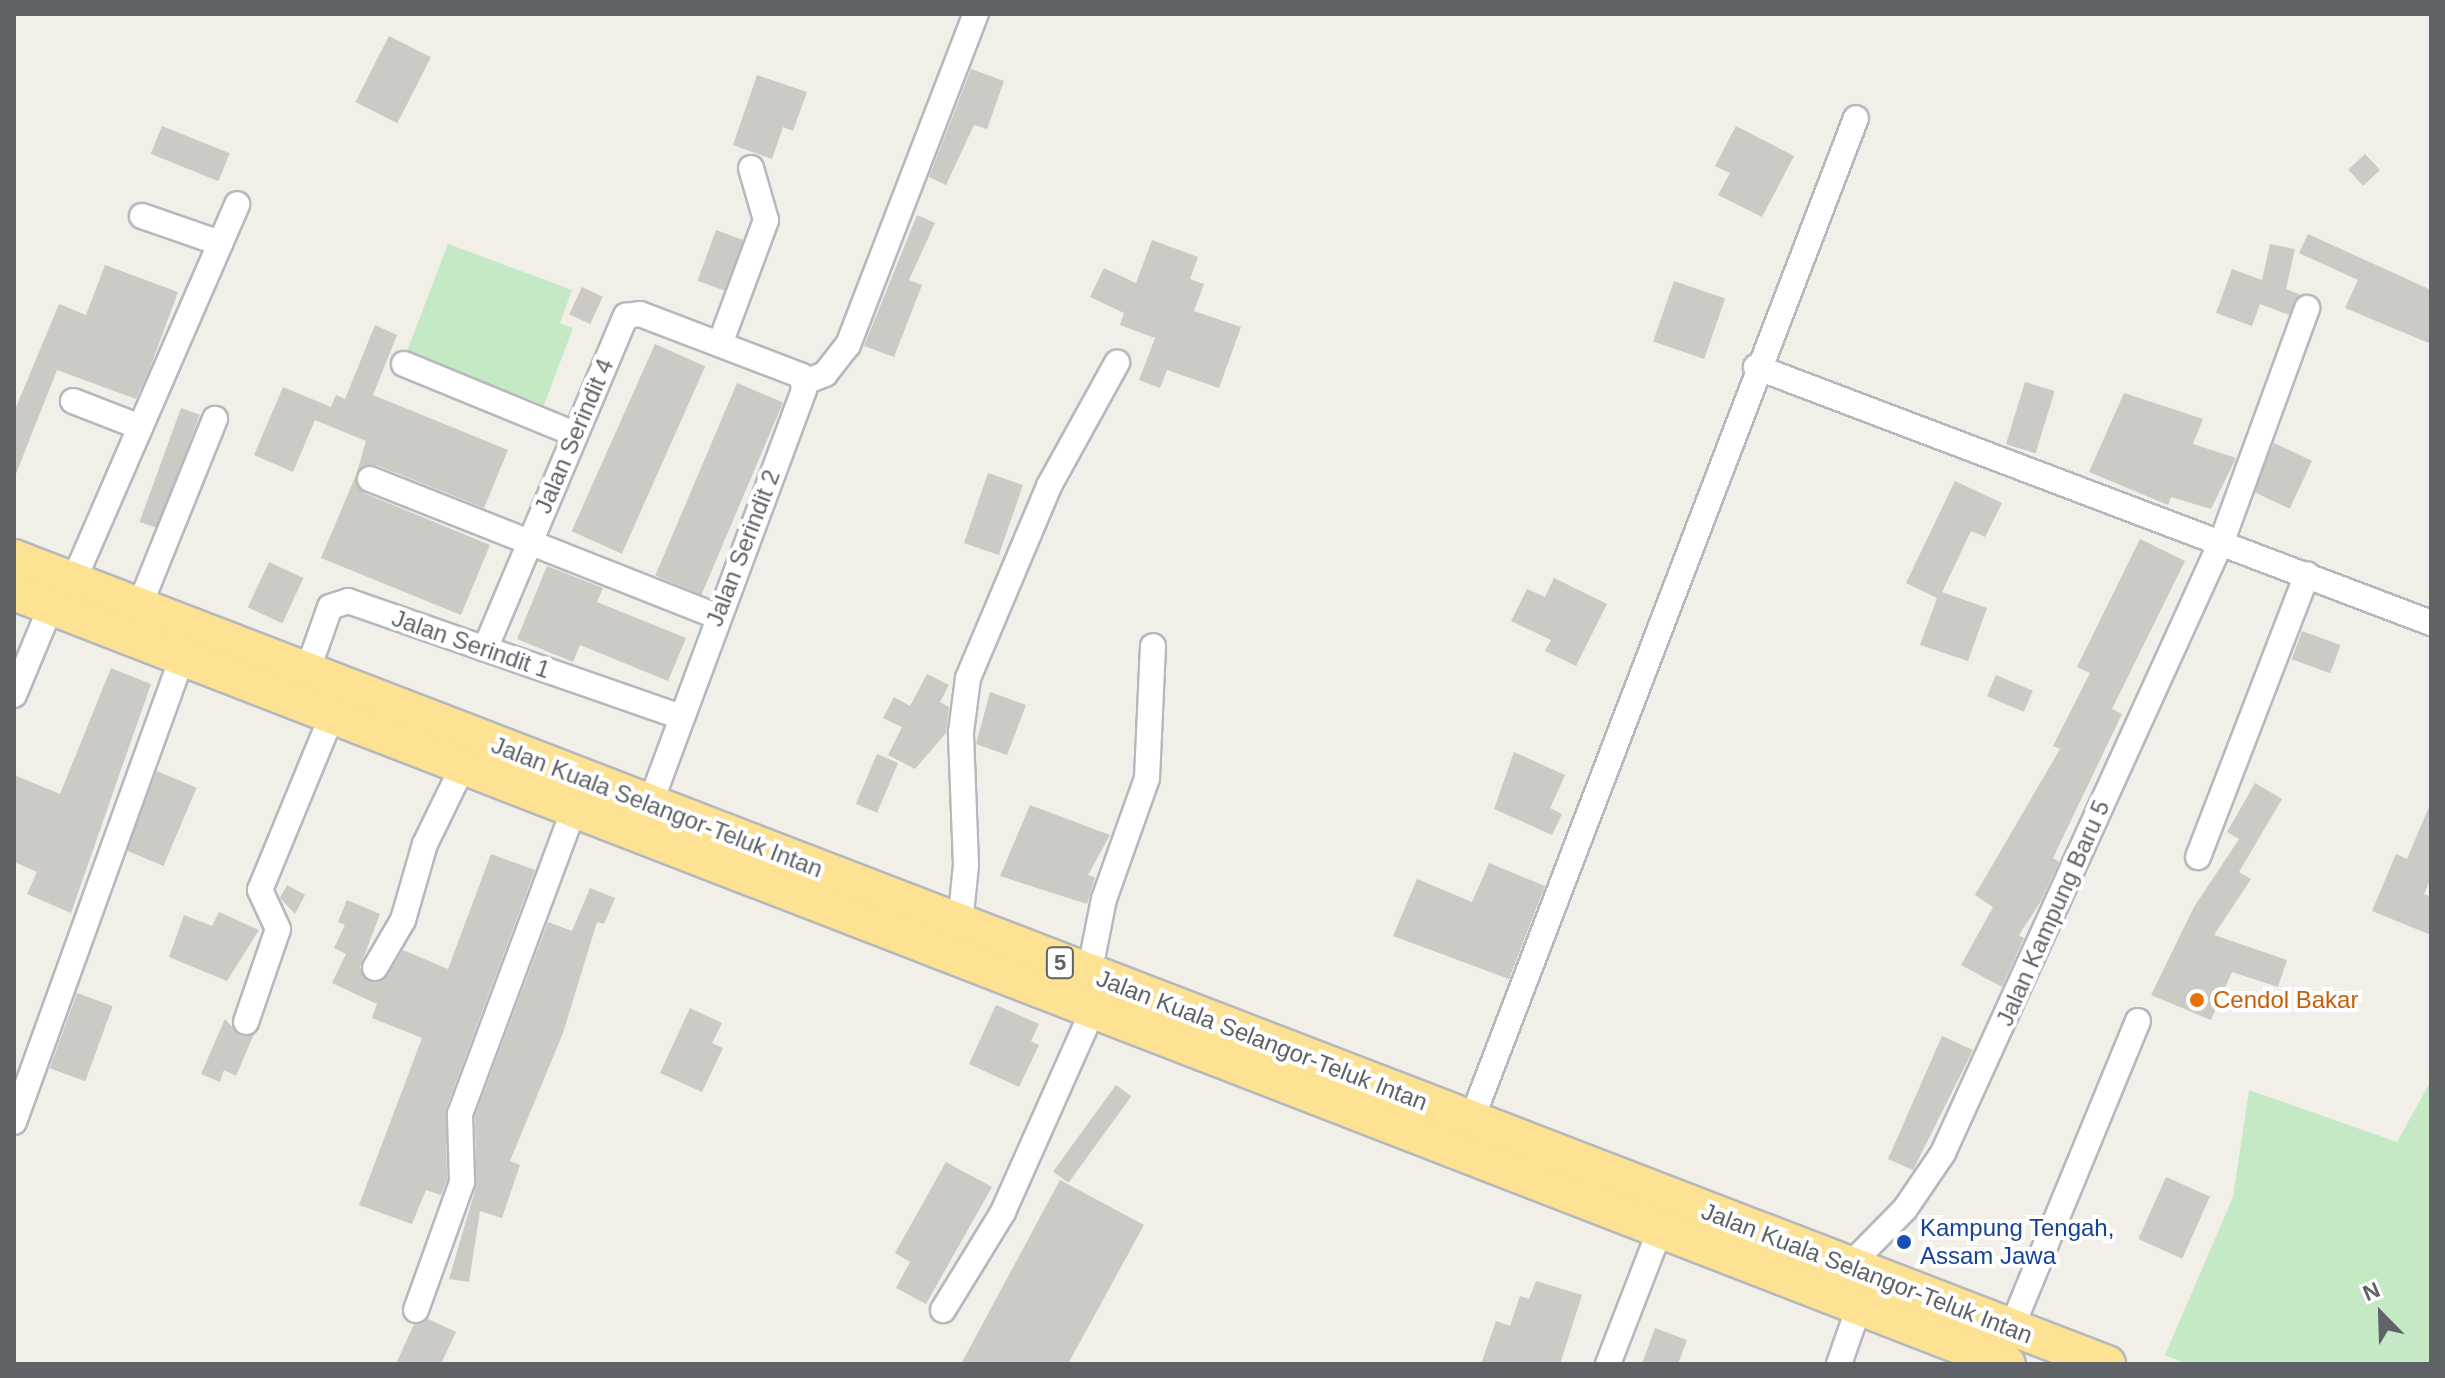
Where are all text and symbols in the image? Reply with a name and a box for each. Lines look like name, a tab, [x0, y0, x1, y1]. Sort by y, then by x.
street label: Jalan Serindit 4	[528, 354, 620, 518]
street label: Jalan Serindit 2	[700, 466, 786, 630]
street label: Jalan Serindit 1	[388, 603, 554, 685]
street label: Jalan Kuala Selangor-Teluk Intan	[487, 730, 827, 884]
street label: Jalan Kampung Baru 5	[1990, 796, 2116, 1030]
road number: 5	[1044, 945, 1076, 981]
street label: Jalan Kuala Selangor-Teluk Intan	[1092, 963, 1432, 1117]
place label: Cendol Bakar	[2213, 986, 2358, 1014]
marker: Cendol Bakar	[2188, 991, 2206, 1009]
street label: Jalan Kuala Selangor-Teluk Intan	[1697, 1196, 2037, 1350]
place label: Kampung Tengah, Assam Jawa	[1920, 1214, 2115, 1270]
marker: Kampung Tengah, Assam Jawa	[1895, 1233, 1913, 1251]
north arrow	[2341, 1274, 2421, 1354]
text: N	[2359, 1277, 2384, 1306]

